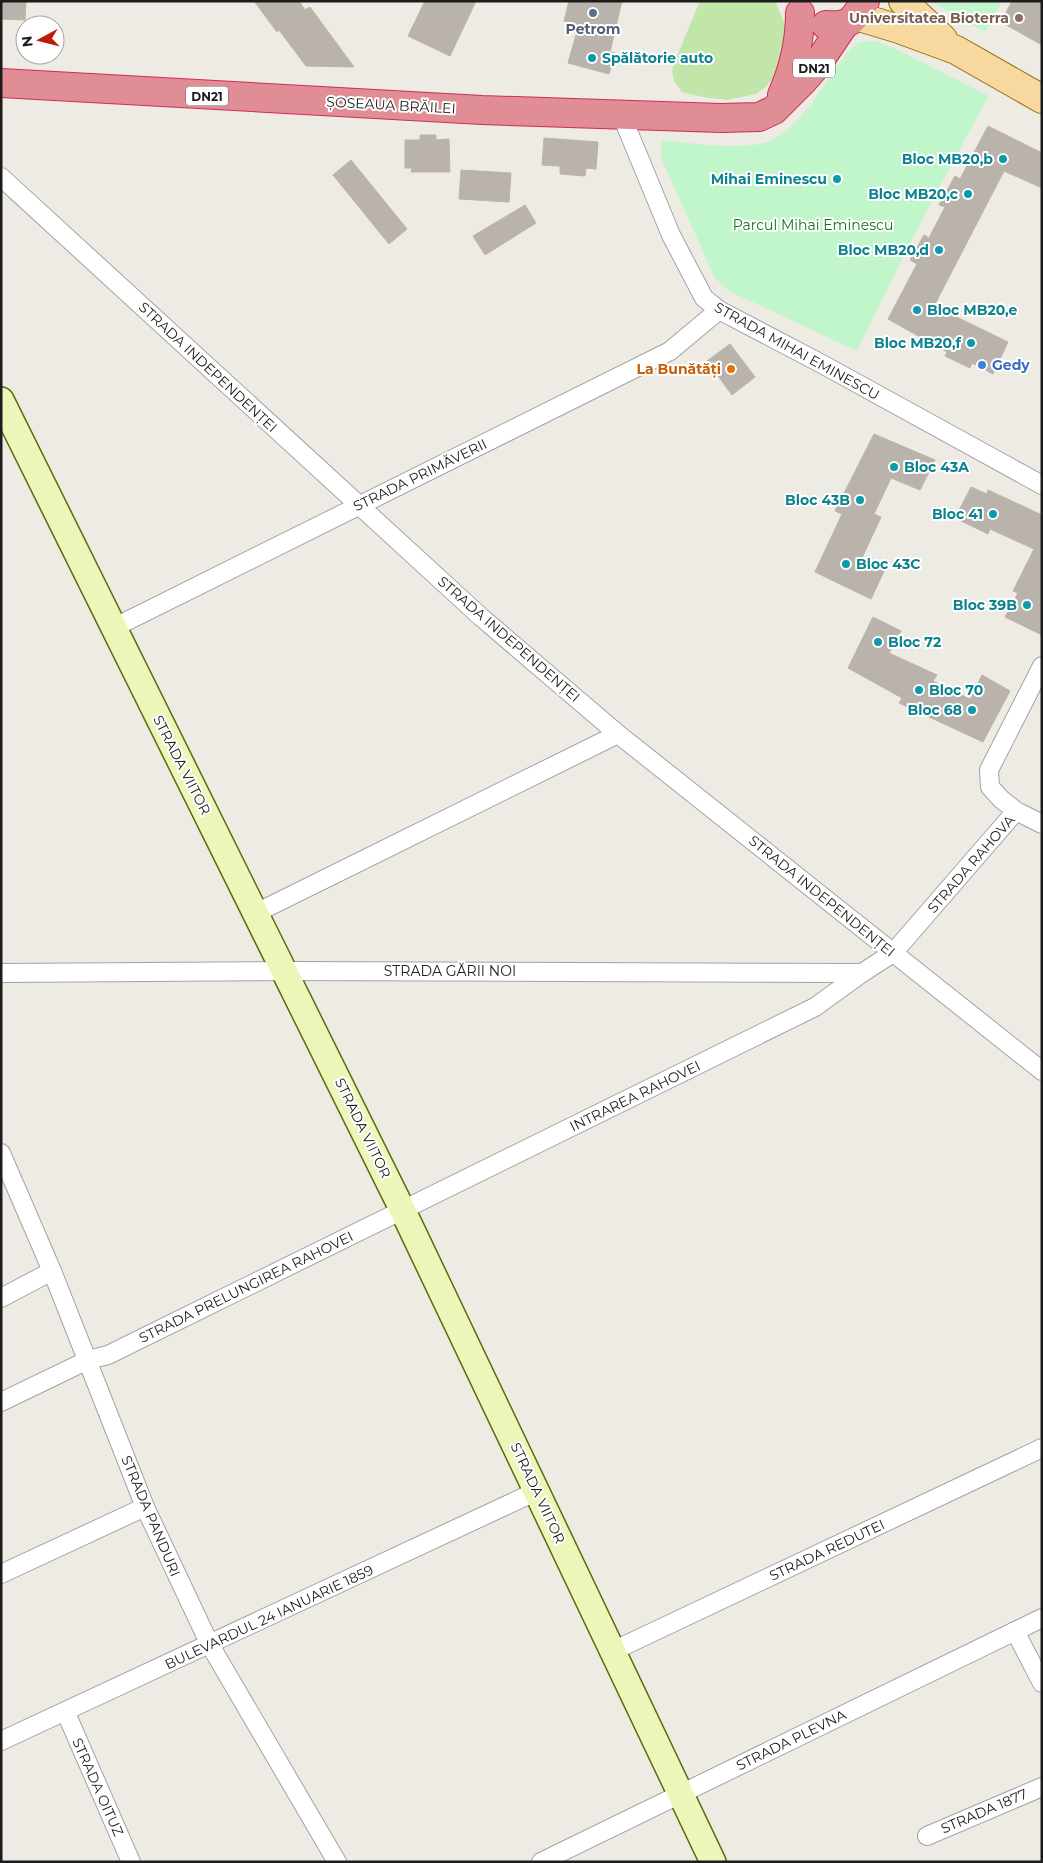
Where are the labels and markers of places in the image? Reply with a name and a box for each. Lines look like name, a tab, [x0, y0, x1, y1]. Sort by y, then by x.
marker: Petrom	[587, 7, 599, 19]
place label: Universitatea Bioterra	[849, 9, 1009, 27]
marker: Universitatea Bioterra	[1013, 12, 1025, 24]
place label: Petrom	[566, 20, 620, 38]
place label: Spălătorie auto	[602, 49, 713, 67]
marker: Spălătorie auto	[586, 52, 598, 64]
place label: Bloc MB20,b	[902, 150, 993, 168]
marker: Bloc MB20,b	[997, 153, 1009, 165]
place label: Mihai Eminescu	[711, 170, 827, 188]
marker: Mihai Eminescu	[831, 173, 843, 185]
place label: Bloc MB20,c	[868, 185, 959, 203]
marker: Bloc MB20,c	[962, 188, 974, 200]
place label: Bloc MB20,d	[838, 241, 929, 259]
marker: Bloc MB20,d	[933, 244, 945, 256]
place label: Bloc MB20,e	[927, 301, 1018, 319]
marker: Bloc MB20,e	[911, 304, 923, 316]
place label: Bloc MB20,f	[874, 334, 962, 352]
marker: Bloc MB20,f	[965, 337, 977, 349]
place label: Gedy	[992, 356, 1030, 374]
marker: Gedy	[976, 359, 988, 371]
place label: La Bunătăți	[636, 360, 721, 379]
marker: La Bunătăți	[725, 363, 737, 375]
place label: Bloc 43A	[904, 458, 969, 476]
marker: Bloc 43A	[888, 461, 900, 473]
place label: Bloc 43B	[785, 491, 850, 509]
marker: Bloc 43B	[854, 494, 866, 506]
place label: Bloc 41	[932, 505, 983, 523]
marker: Bloc 41	[987, 508, 999, 520]
place label: Bloc 43C	[856, 555, 920, 573]
marker: Bloc 43C	[840, 558, 852, 570]
place label: Bloc 39B	[953, 596, 1017, 614]
marker: Bloc 39B	[1021, 599, 1033, 611]
place label: Bloc 72	[888, 633, 941, 651]
marker: Bloc 72	[872, 636, 884, 648]
place label: Bloc 70	[929, 681, 983, 699]
marker: Bloc 70	[913, 684, 925, 696]
place label: Bloc 68	[908, 701, 962, 719]
marker: Bloc 68	[966, 704, 978, 716]

